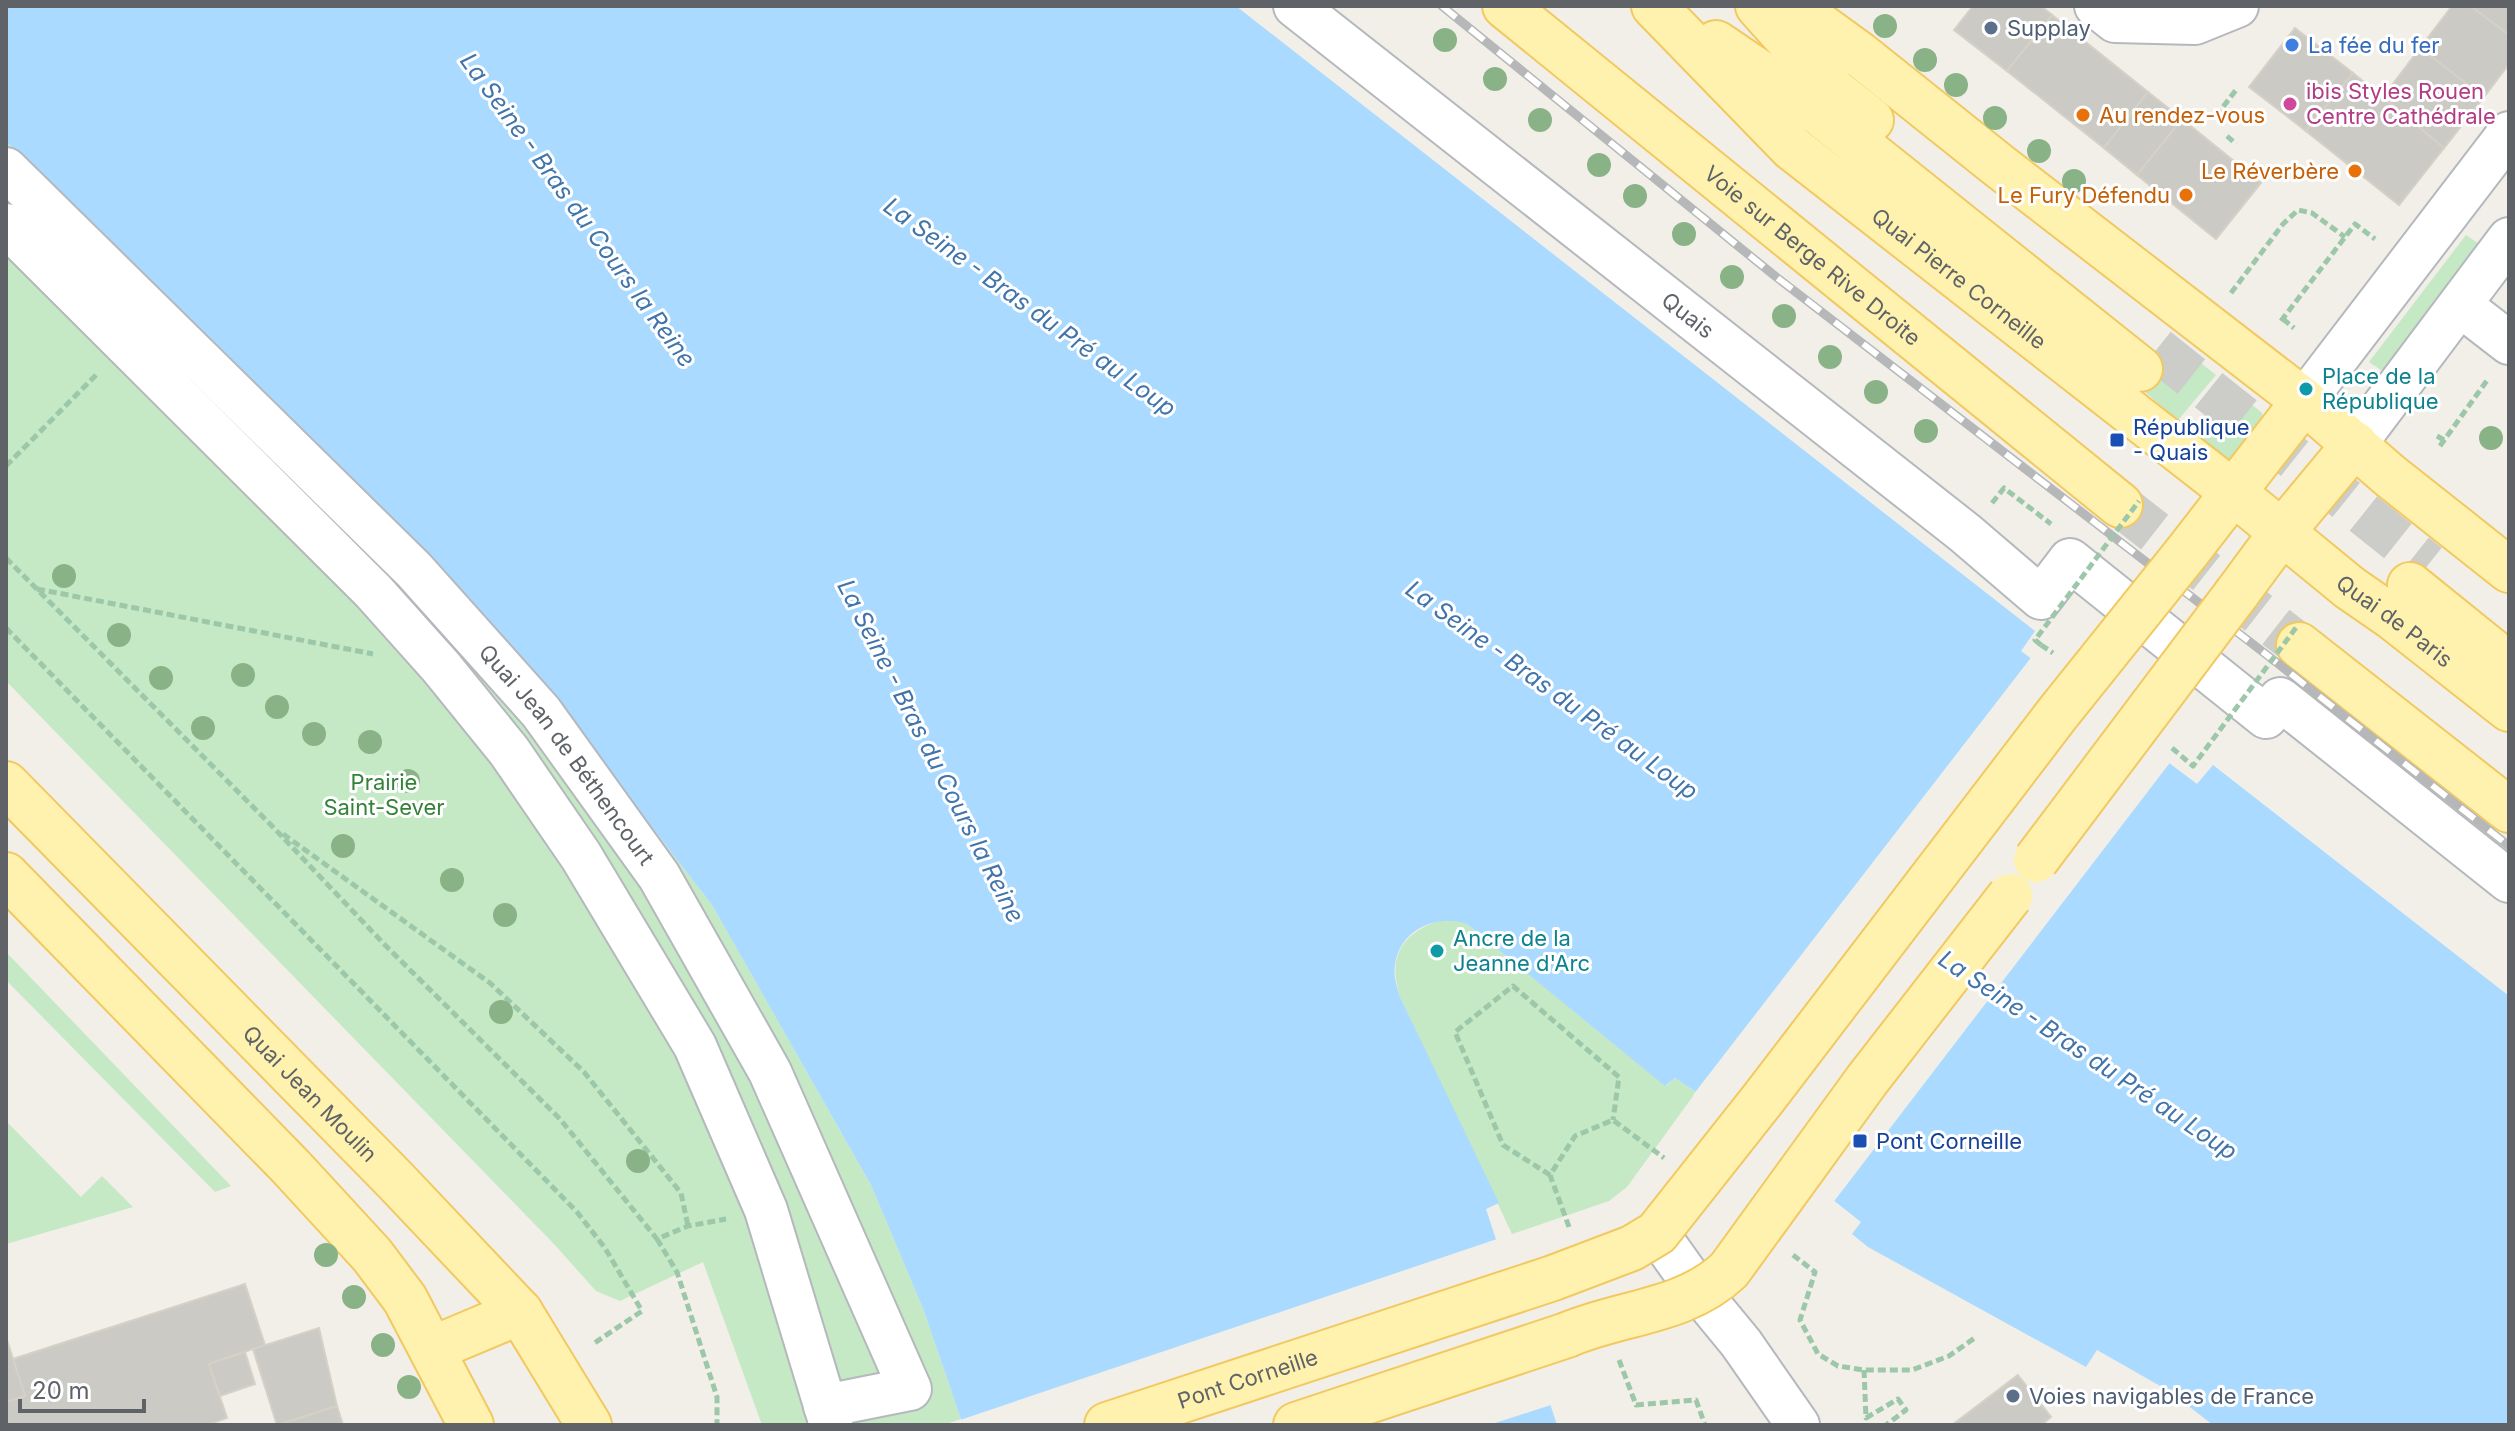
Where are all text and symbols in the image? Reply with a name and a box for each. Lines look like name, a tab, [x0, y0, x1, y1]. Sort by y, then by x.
place label: Supplay	[2007, 15, 2091, 41]
marker: Supplay	[1982, 19, 2000, 37]
place label: La fée du fer	[2308, 32, 2440, 58]
marker: La fée du fer	[2283, 36, 2301, 54]
water label: La Seine - Bras du Cours la Reine	[454, 47, 702, 373]
place label: ibis Styles Rouen Centre Cathédrale	[2306, 78, 2496, 129]
marker: ibis Styles Rouen Centre Cathédrale	[2281, 95, 2299, 113]
place label: Au rendez-vous	[2099, 102, 2265, 128]
marker: Au rendez-vous	[2074, 106, 2092, 124]
place label: Le Réverbère	[2201, 158, 2339, 184]
street label: Voie sur Berge Rive Droite	[1699, 160, 1926, 351]
marker: Le Réverbère	[2346, 162, 2364, 180]
place label: Le Fury Défendu	[1998, 182, 2170, 208]
marker: Le Fury Défendu	[2177, 186, 2195, 204]
water label: La Seine - Bras du Pré au Loup	[878, 191, 1182, 423]
street label: Quai Pierre Corneille	[1867, 202, 2051, 355]
street label: Quais	[1657, 287, 1719, 344]
place label: Place de la République	[2322, 363, 2439, 414]
marker: Place de la République	[2297, 380, 2315, 398]
place label: République - Quais	[2133, 414, 2250, 465]
marker: République - Quais	[2108, 431, 2126, 449]
street label: Quai de Paris	[2331, 569, 2458, 673]
water label: La Seine - Bras du Cours la Reine	[832, 574, 1030, 928]
water label: La Seine - Bras du Pré au Loup	[1400, 574, 1704, 806]
street label: Quai Jean de Béthencourt	[474, 639, 660, 870]
park label: Prairie Saint-Sever	[323, 769, 445, 820]
place label: Ancre de la Jeanne d'Arc	[1453, 925, 1590, 976]
marker: Ancre de la Jeanne d'Arc	[1428, 942, 1446, 960]
water label: La Seine - Bras du Pré au Loup	[1933, 944, 2243, 1166]
street label: Quai Jean Moulin	[238, 1020, 383, 1167]
place label: Pont Corneille	[1876, 1128, 2022, 1154]
marker: Pont Corneille	[1851, 1132, 1869, 1150]
street label: Pont Corneille	[1174, 1343, 1321, 1414]
scale bar	[20, 1363, 144, 1413]
text: 20 m	[32, 1376, 90, 1405]
place label: Voies navigables de France	[2029, 1383, 2314, 1409]
marker: Voies navigables de France	[2004, 1387, 2022, 1405]

